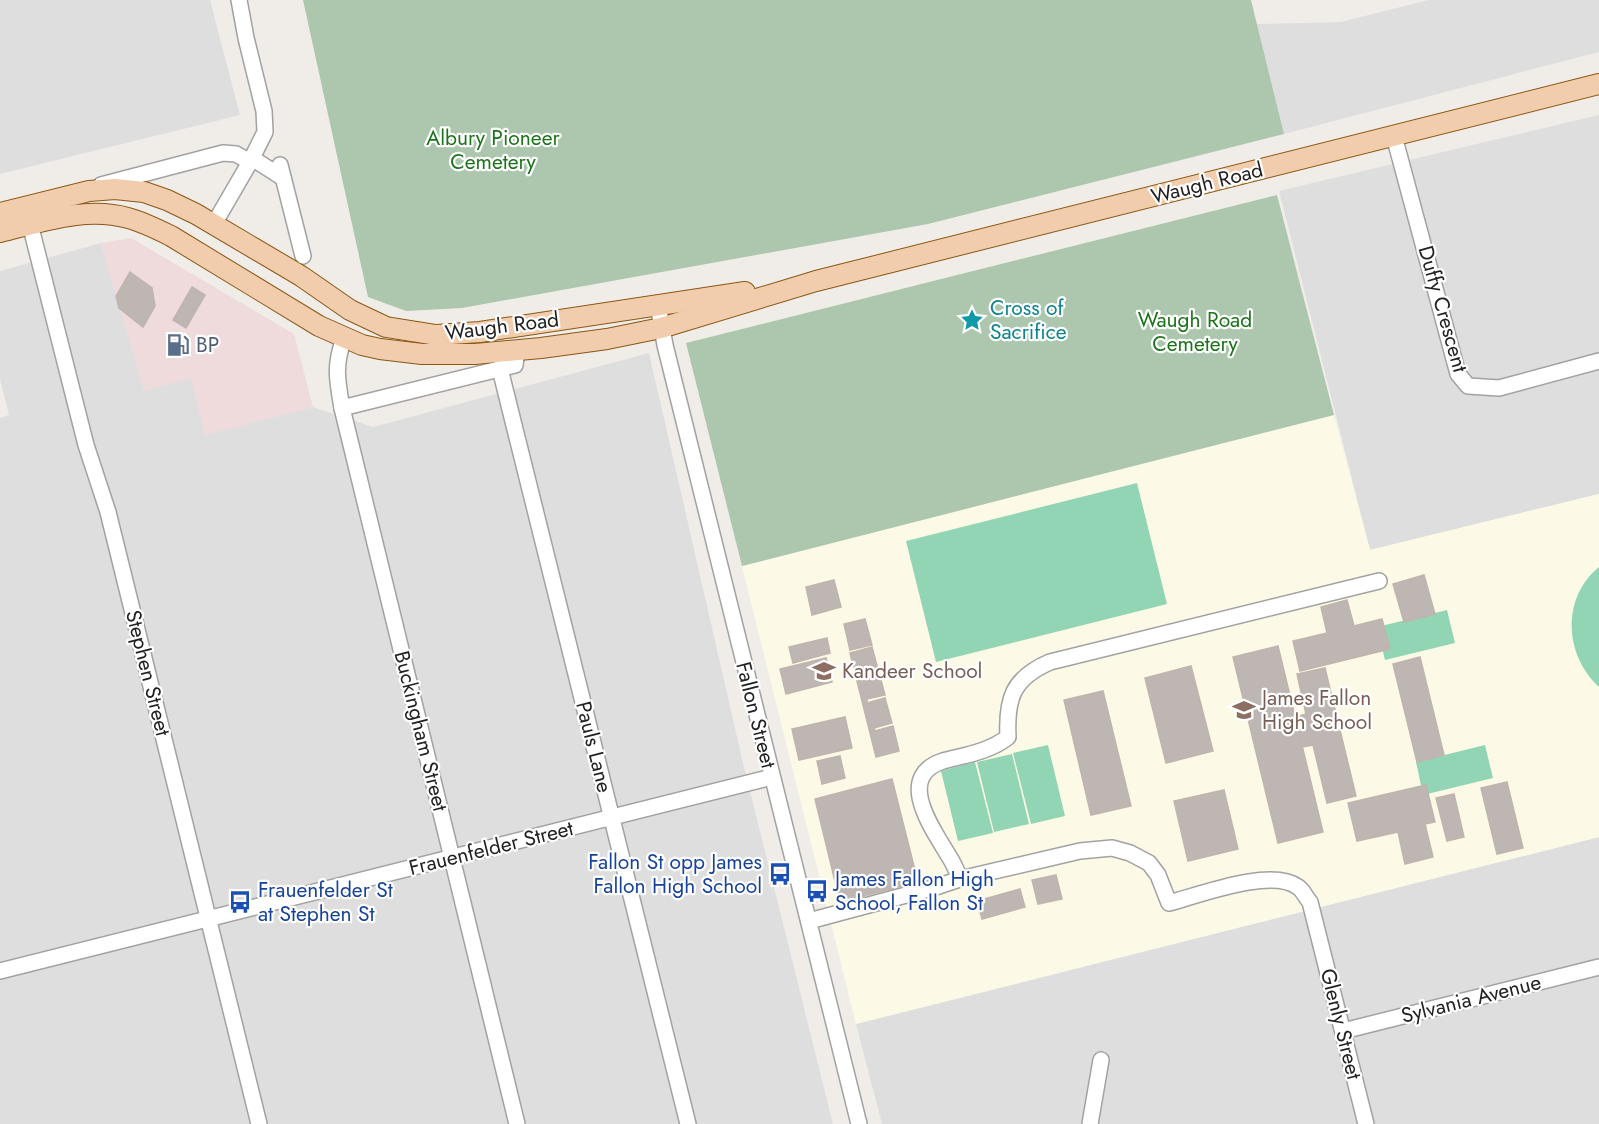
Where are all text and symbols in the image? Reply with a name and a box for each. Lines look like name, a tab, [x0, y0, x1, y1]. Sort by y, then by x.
park label: Albury Pioneer Cemetery	[426, 123, 560, 177]
street label: Waugh Road	[1148, 155, 1266, 211]
street label: Duffy Crescent	[1411, 242, 1475, 376]
place label: Cross of Sacrifice	[990, 293, 1067, 347]
street label: Waugh Road	[443, 304, 561, 348]
park label: Waugh Road Cemetery	[1138, 305, 1252, 359]
place icon: Cross of Sacrifice	[959, 307, 985, 333]
place label: BP	[196, 330, 219, 360]
fuel station icon: BP	[165, 332, 191, 358]
street label: Stephen Street	[118, 607, 178, 739]
street label: Buckingham Street	[387, 648, 455, 814]
place label: Kandeer School	[842, 656, 982, 686]
school or university icon: Kandeer School	[811, 658, 837, 684]
street label: Fallon Street	[728, 659, 784, 771]
place label: James Fallon High School	[1259, 683, 1372, 737]
school or university icon: James Fallon High School	[1231, 697, 1257, 723]
street label: Pauls Lane	[568, 698, 620, 796]
street label: Frauenfelder Street	[406, 813, 576, 883]
place label: Fallon St opp James Fallon High School	[588, 847, 762, 901]
bus stop icon: Fallon St opp James Fallon High School	[767, 861, 793, 887]
place label: James Fallon High School, Fallon St	[832, 864, 994, 918]
place label: Frauenfelder St at Stephen St	[258, 875, 393, 929]
bus stop icon: James Fallon High School, Fallon St	[804, 878, 830, 904]
bus stop icon: Frauenfelder St at Stephen St	[227, 889, 253, 915]
street label: Glenly Street	[1313, 965, 1369, 1083]
street label: Sylvania Avenue	[1398, 967, 1544, 1031]

